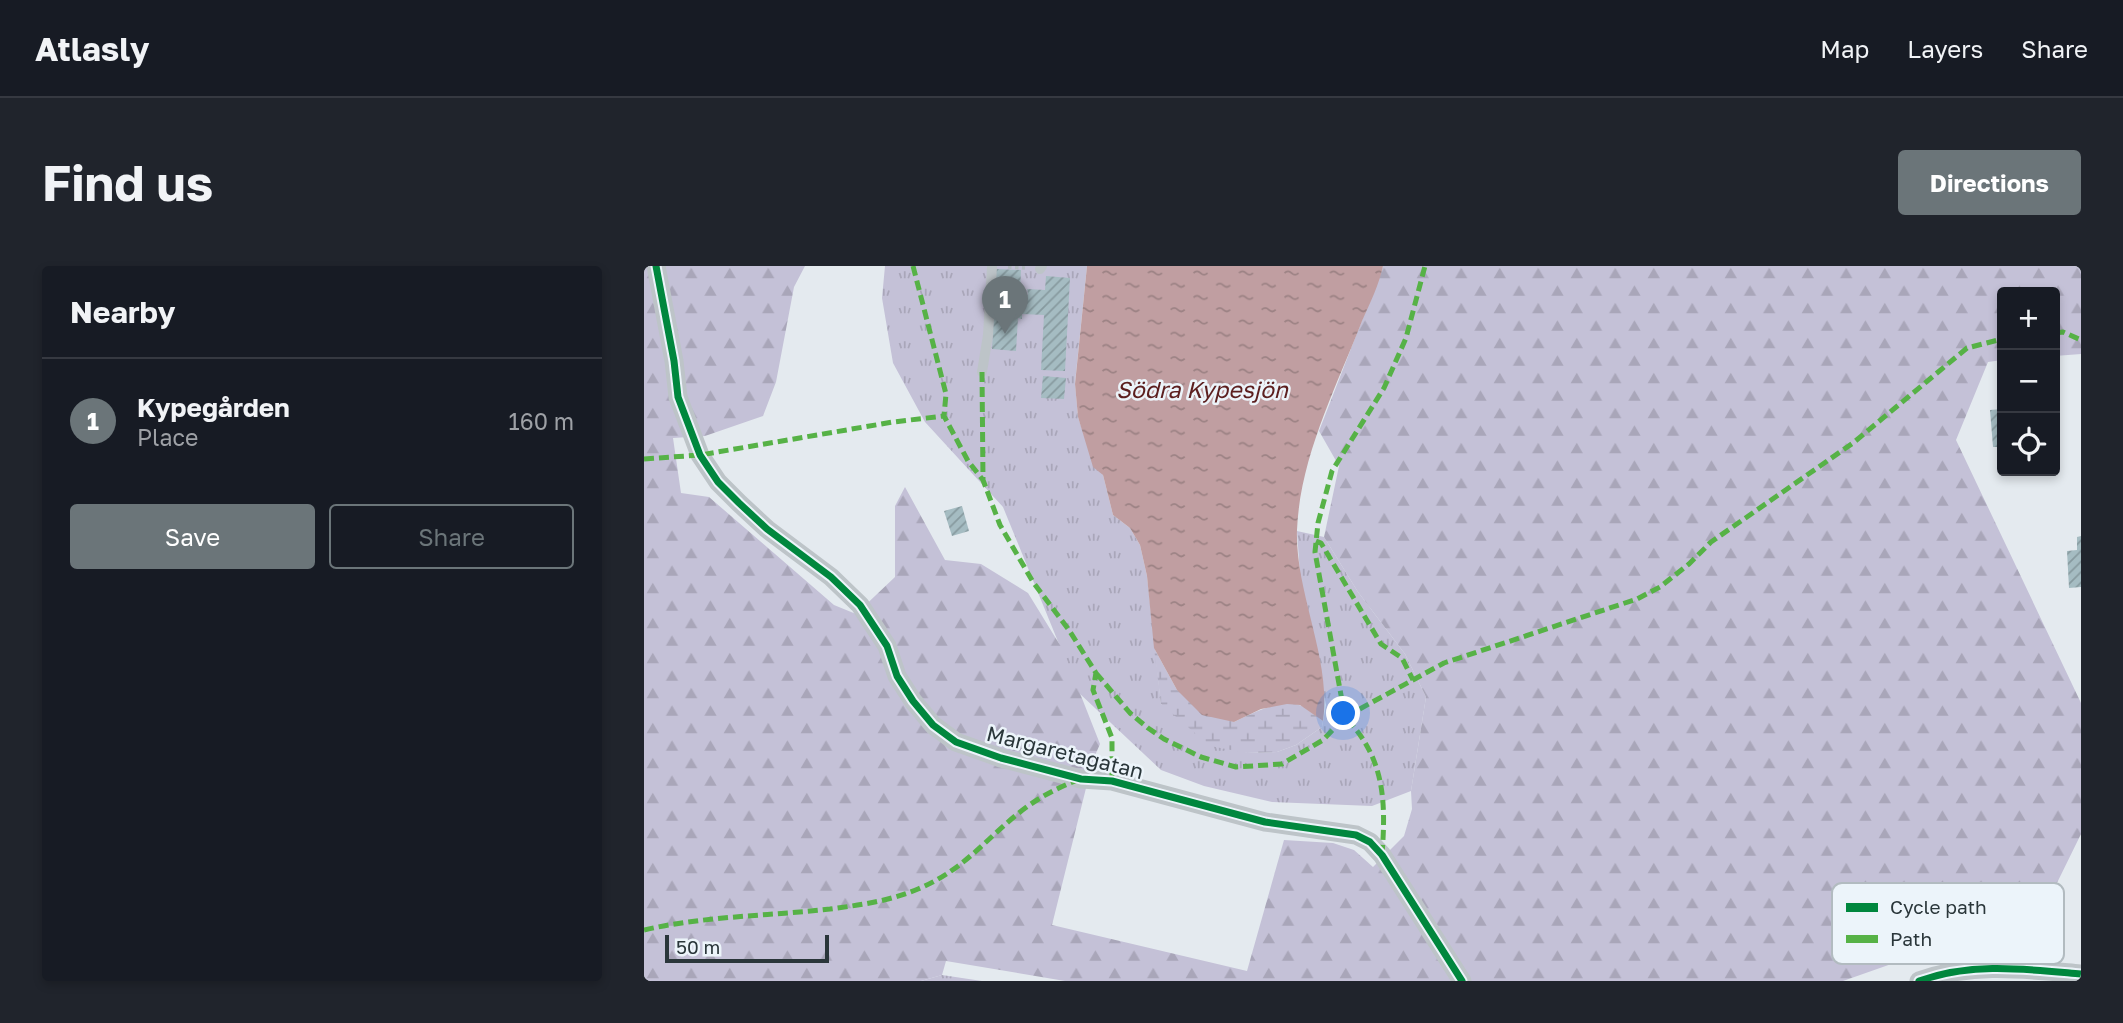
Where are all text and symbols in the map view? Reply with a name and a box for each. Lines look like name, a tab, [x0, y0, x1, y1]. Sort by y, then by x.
text: Atlasly	[35, 29, 150, 68]
text: Map	[1820, 34, 1869, 63]
text: Layers	[1907, 34, 1983, 63]
text: Share	[2021, 34, 2088, 63]
button: Directions	[1898, 150, 2081, 215]
text: Find us	[42, 153, 213, 212]
pin: 1	[982, 276, 1028, 334]
map controls	[1997, 287, 2060, 476]
button: +	[1997, 287, 2060, 350]
text: Nearby	[70, 294, 175, 330]
button: −	[1997, 350, 2060, 413]
water label: Södra Kypesjön	[1116, 375, 1289, 403]
text: Kypegården	[137, 392, 290, 423]
text: 1	[87, 407, 99, 435]
text: 160 m	[509, 407, 574, 435]
button: locate	[1997, 413, 2060, 476]
text: Place	[137, 423, 198, 451]
button: Save	[70, 504, 315, 569]
button: Share	[329, 504, 574, 569]
your location	[1326, 696, 1360, 730]
street label: Margaretagatan	[984, 720, 1146, 784]
legend	[1832, 883, 2064, 964]
text: Cycle path	[1890, 895, 1987, 918]
text: Path	[1890, 927, 1932, 950]
scale bar	[665, 932, 830, 964]
text: 50 m	[676, 935, 720, 958]

